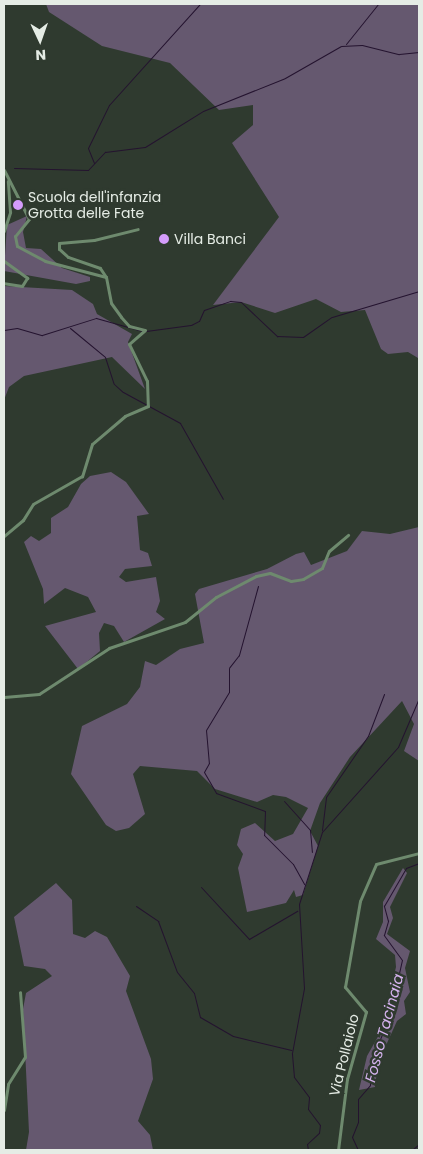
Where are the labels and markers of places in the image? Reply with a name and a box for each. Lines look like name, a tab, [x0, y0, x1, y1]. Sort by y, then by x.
place label: Scuola dell'infanzia Grotta delle Fate	[28, 189, 161, 222]
marker: Scuola dell'infanzia Grotta delle Fate	[12, 199, 24, 211]
place label: Villa Banci	[174, 231, 246, 247]
marker: Villa Banci	[158, 233, 170, 245]

